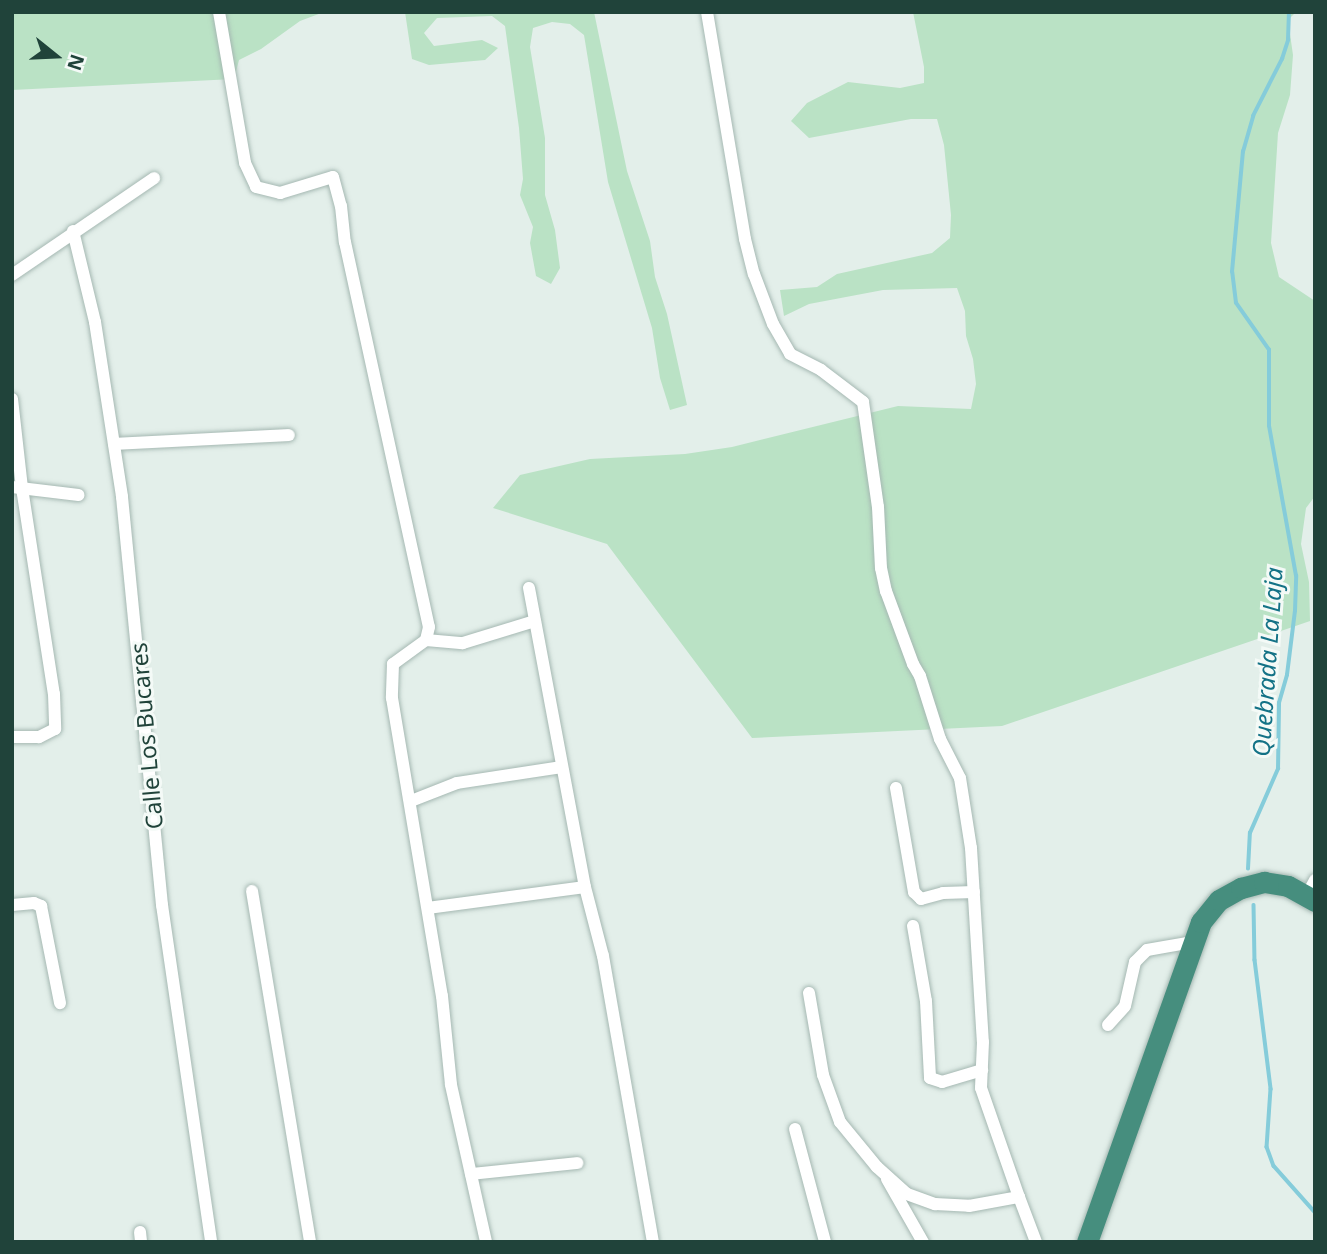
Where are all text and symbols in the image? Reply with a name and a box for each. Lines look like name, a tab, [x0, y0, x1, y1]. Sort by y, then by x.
north arrow	[21, 21, 91, 91]
text: N	[61, 51, 91, 74]
water label: Quebrada La Laja	[1246, 566, 1288, 758]
street label: Calle Los Bucares	[124, 641, 168, 831]

